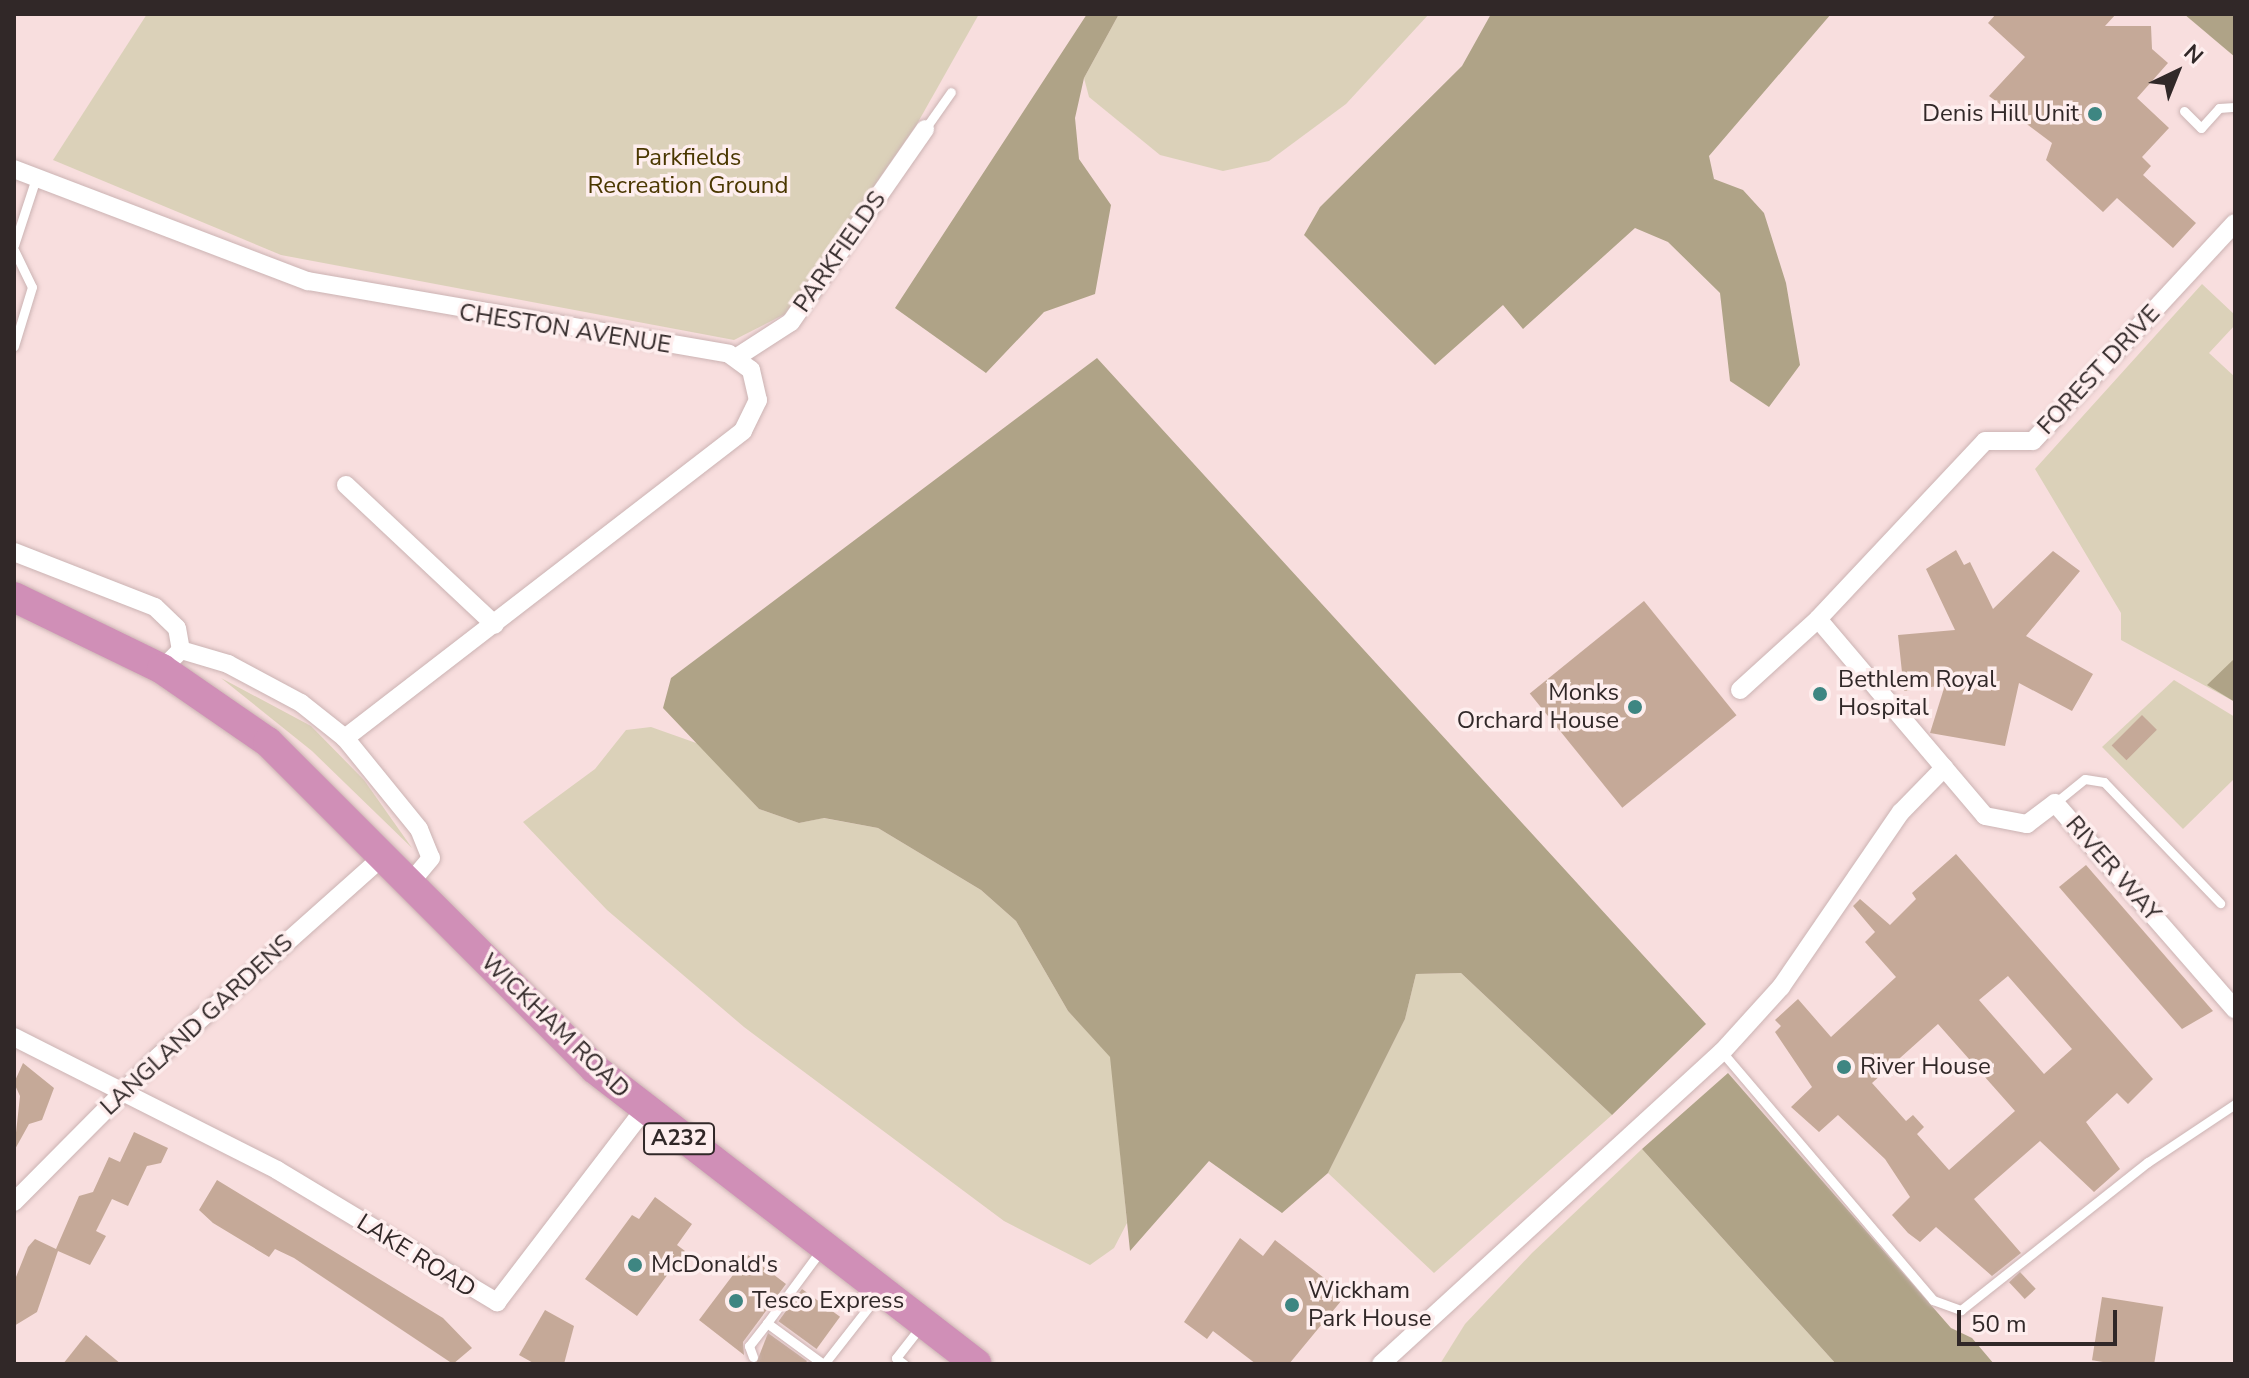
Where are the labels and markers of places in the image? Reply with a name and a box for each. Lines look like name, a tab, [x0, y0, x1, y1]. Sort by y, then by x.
place label: Denis Hill Unit	[1922, 100, 2079, 128]
marker: Denis Hill Unit	[2086, 105, 2104, 123]
place label: Bethlem Royal Hospital	[1838, 666, 1996, 722]
place label: Monks Orchard House	[1457, 679, 1619, 735]
marker: Bethlem Royal Hospital	[1809, 683, 1831, 705]
marker: Monks Orchard House	[1626, 698, 1644, 716]
place label: River House	[1860, 1053, 1991, 1081]
marker: River House	[1835, 1058, 1853, 1076]
place label: McDonald's	[651, 1251, 778, 1279]
marker: McDonald's	[626, 1256, 644, 1274]
place label: Wickham Park House	[1308, 1277, 1431, 1333]
place label: Tesco Express	[752, 1287, 904, 1315]
marker: Tesco Express	[727, 1292, 745, 1310]
marker: Wickham Park House	[1283, 1296, 1301, 1314]

